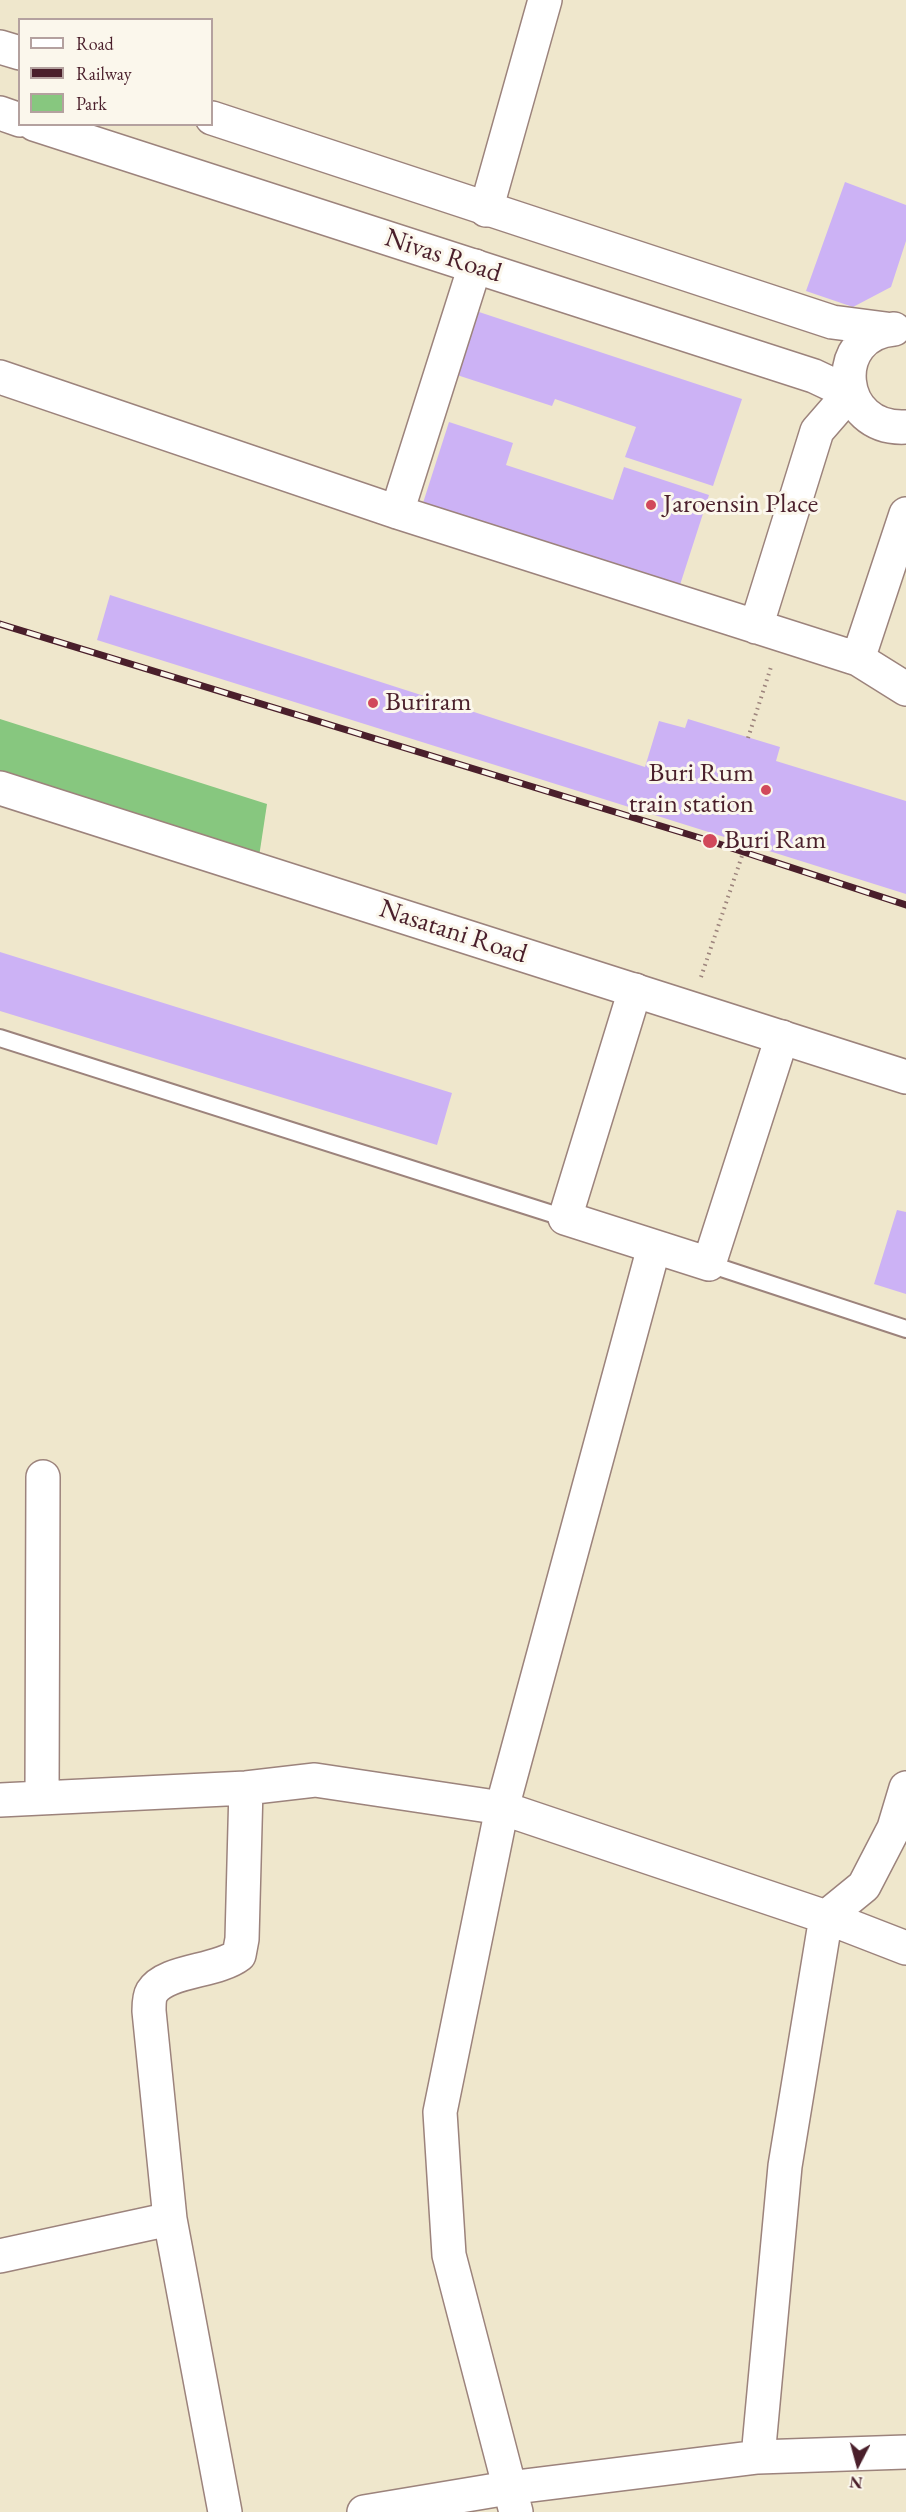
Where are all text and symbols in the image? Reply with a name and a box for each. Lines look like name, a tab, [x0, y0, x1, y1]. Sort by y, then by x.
legend	[18, 18, 213, 126]
text: Road	[76, 32, 114, 55]
text: Railway	[76, 62, 132, 85]
text: Park	[76, 92, 107, 115]
street label: Nivas Road	[381, 222, 505, 290]
place label: Jaroensin Place	[663, 489, 818, 521]
marker: Jaroensin Place	[644, 498, 658, 512]
place label: Buriram	[385, 687, 472, 719]
marker: Buriram	[366, 696, 380, 710]
place label: Buri Rum train station	[629, 758, 754, 821]
marker: Buri Rum train station	[759, 783, 773, 797]
place label: Buri Ram	[724, 825, 826, 857]
marker: Buri Ram	[701, 832, 719, 850]
street label: Nasatani Road	[375, 893, 531, 971]
north arrow	[828, 2434, 888, 2494]
text: N	[849, 2471, 864, 2494]

